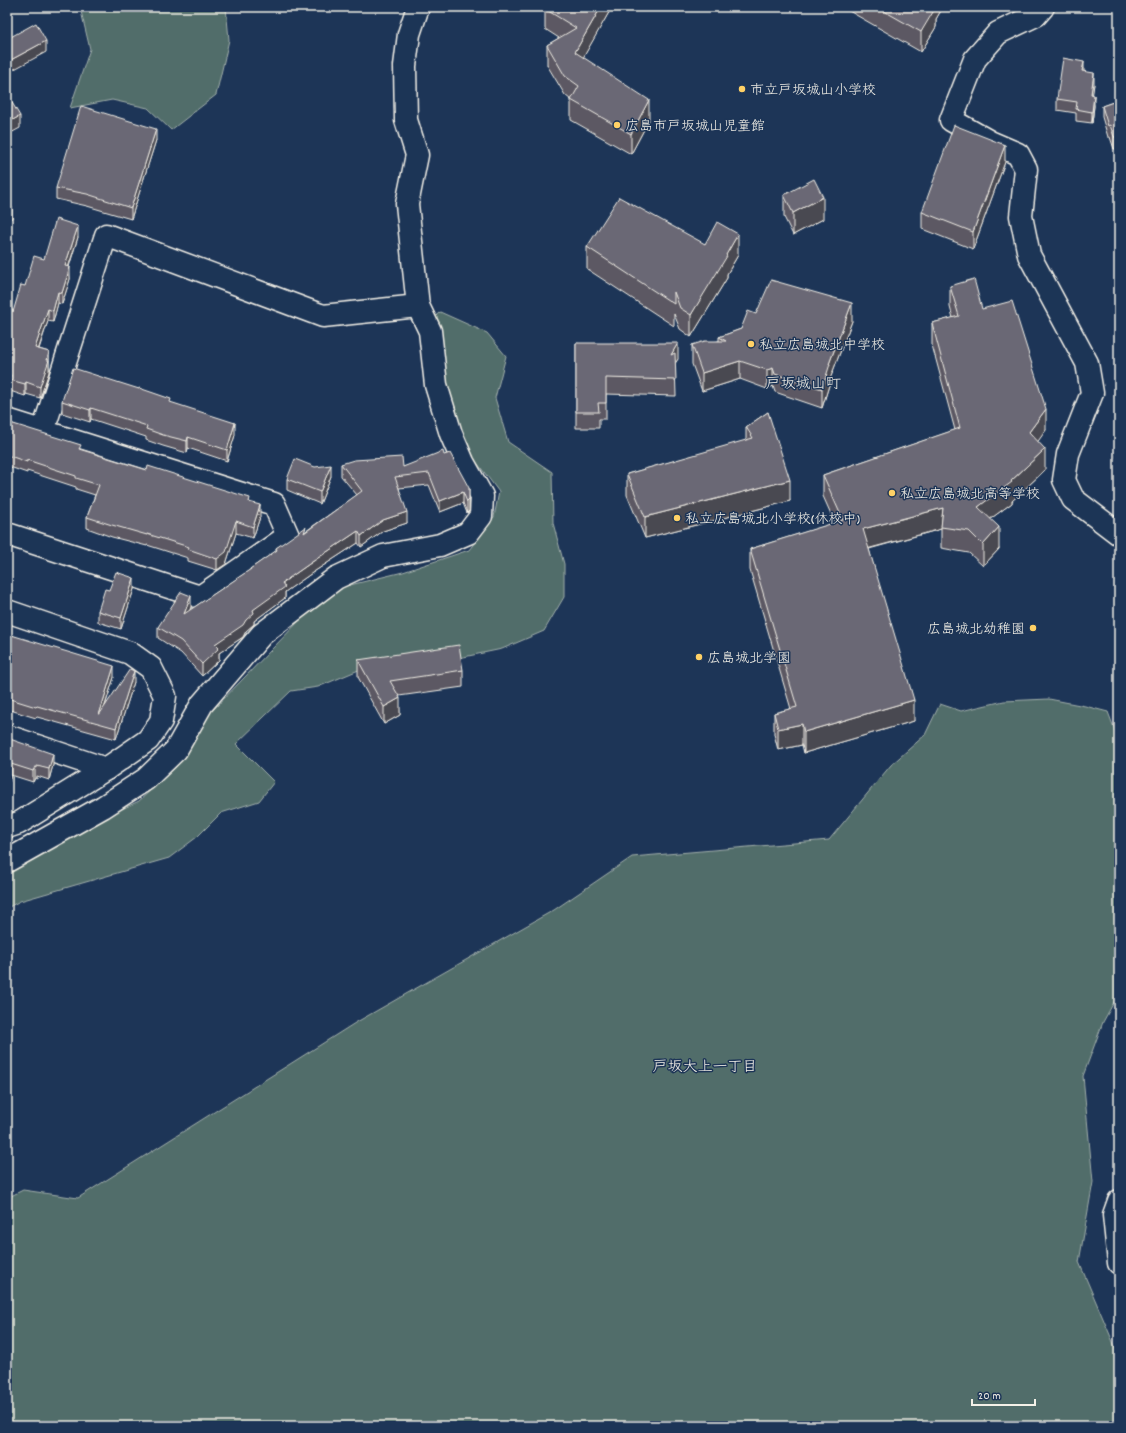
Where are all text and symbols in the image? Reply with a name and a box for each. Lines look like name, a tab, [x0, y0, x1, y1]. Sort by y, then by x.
place label: 市立戸坂城山小学校	[750, 81, 876, 101]
marker: 市立戸坂城山小学校	[737, 84, 747, 94]
place label: 広島市戸坂城山児童館	[625, 117, 765, 137]
marker: 広島市戸坂城山児童館	[612, 120, 622, 130]
place label: 私立広島城北中学校	[759, 336, 885, 356]
marker: 私立広島城北中学校	[746, 339, 756, 349]
district label: 戸坂城山町	[765, 374, 841, 396]
place label: 私立広島城北高等学校	[900, 485, 1040, 505]
marker: 私立広島城北高等学校	[887, 488, 897, 498]
place label: 私立広島城北小学校(休校中)	[685, 510, 860, 530]
marker: 私立広島城北小学校(休校中)	[672, 513, 682, 523]
place label: 広島城北幼稚園	[927, 620, 1025, 640]
marker: 広島城北幼稚園	[1028, 623, 1038, 633]
place label: 広島城北学園	[707, 649, 791, 669]
marker: 広島城北学園	[694, 652, 704, 662]
district label: 戸坂大上一丁目	[652, 1057, 758, 1079]
scale bar	[972, 1381, 1035, 1407]
text: 20 m	[978, 1388, 1001, 1405]

